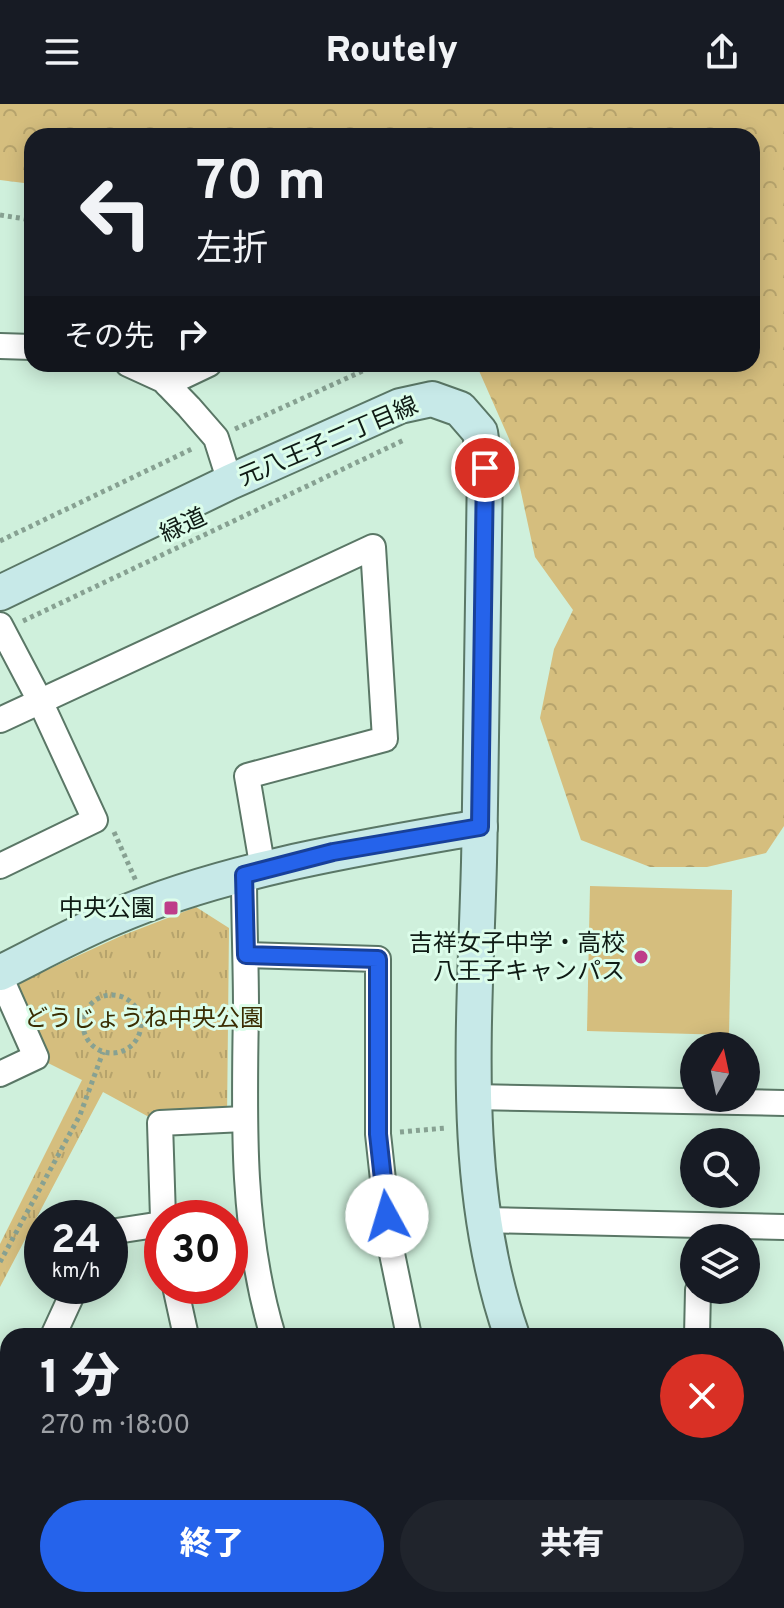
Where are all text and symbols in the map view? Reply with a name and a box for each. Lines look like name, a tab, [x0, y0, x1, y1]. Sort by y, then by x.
text: Routely	[326, 29, 458, 75]
icon: menu	[40, 30, 84, 74]
icon: share	[700, 30, 744, 74]
text: 70 m	[196, 149, 326, 219]
icon: left	[64, 160, 168, 264]
text: 左折	[196, 228, 268, 274]
icon: right	[170, 312, 214, 356]
text: その先	[64, 320, 154, 357]
street label: 元八王子二丁目線	[235, 392, 423, 494]
pin	[451, 434, 519, 502]
icon: arrive	[463, 446, 507, 490]
street label: 緑道	[156, 503, 212, 551]
place label: 中央公園	[59, 895, 155, 925]
marker: 中央公園	[162, 899, 180, 917]
place label: 吉祥女子中学・高校 八王子キャンパス	[409, 930, 625, 988]
marker: 吉祥女子中学・高校 八王子キャンパス	[632, 948, 650, 966]
park label: どうじょうね中央公園	[24, 1005, 264, 1035]
north arrow	[680, 1032, 760, 1112]
map controls	[680, 1032, 760, 1304]
button: search	[680, 1128, 760, 1208]
position arrow	[345, 1174, 429, 1258]
speed limit sign: 30	[144, 1200, 248, 1304]
text: 24	[51, 1217, 101, 1267]
button: layers	[680, 1224, 760, 1304]
text: km/h	[52, 1259, 100, 1285]
text: 1 分	[40, 1350, 120, 1410]
button: close	[660, 1354, 744, 1438]
text: 270 m · 18:00	[40, 1410, 190, 1443]
button: 終了	[40, 1500, 384, 1592]
button: 共有	[400, 1500, 744, 1592]

